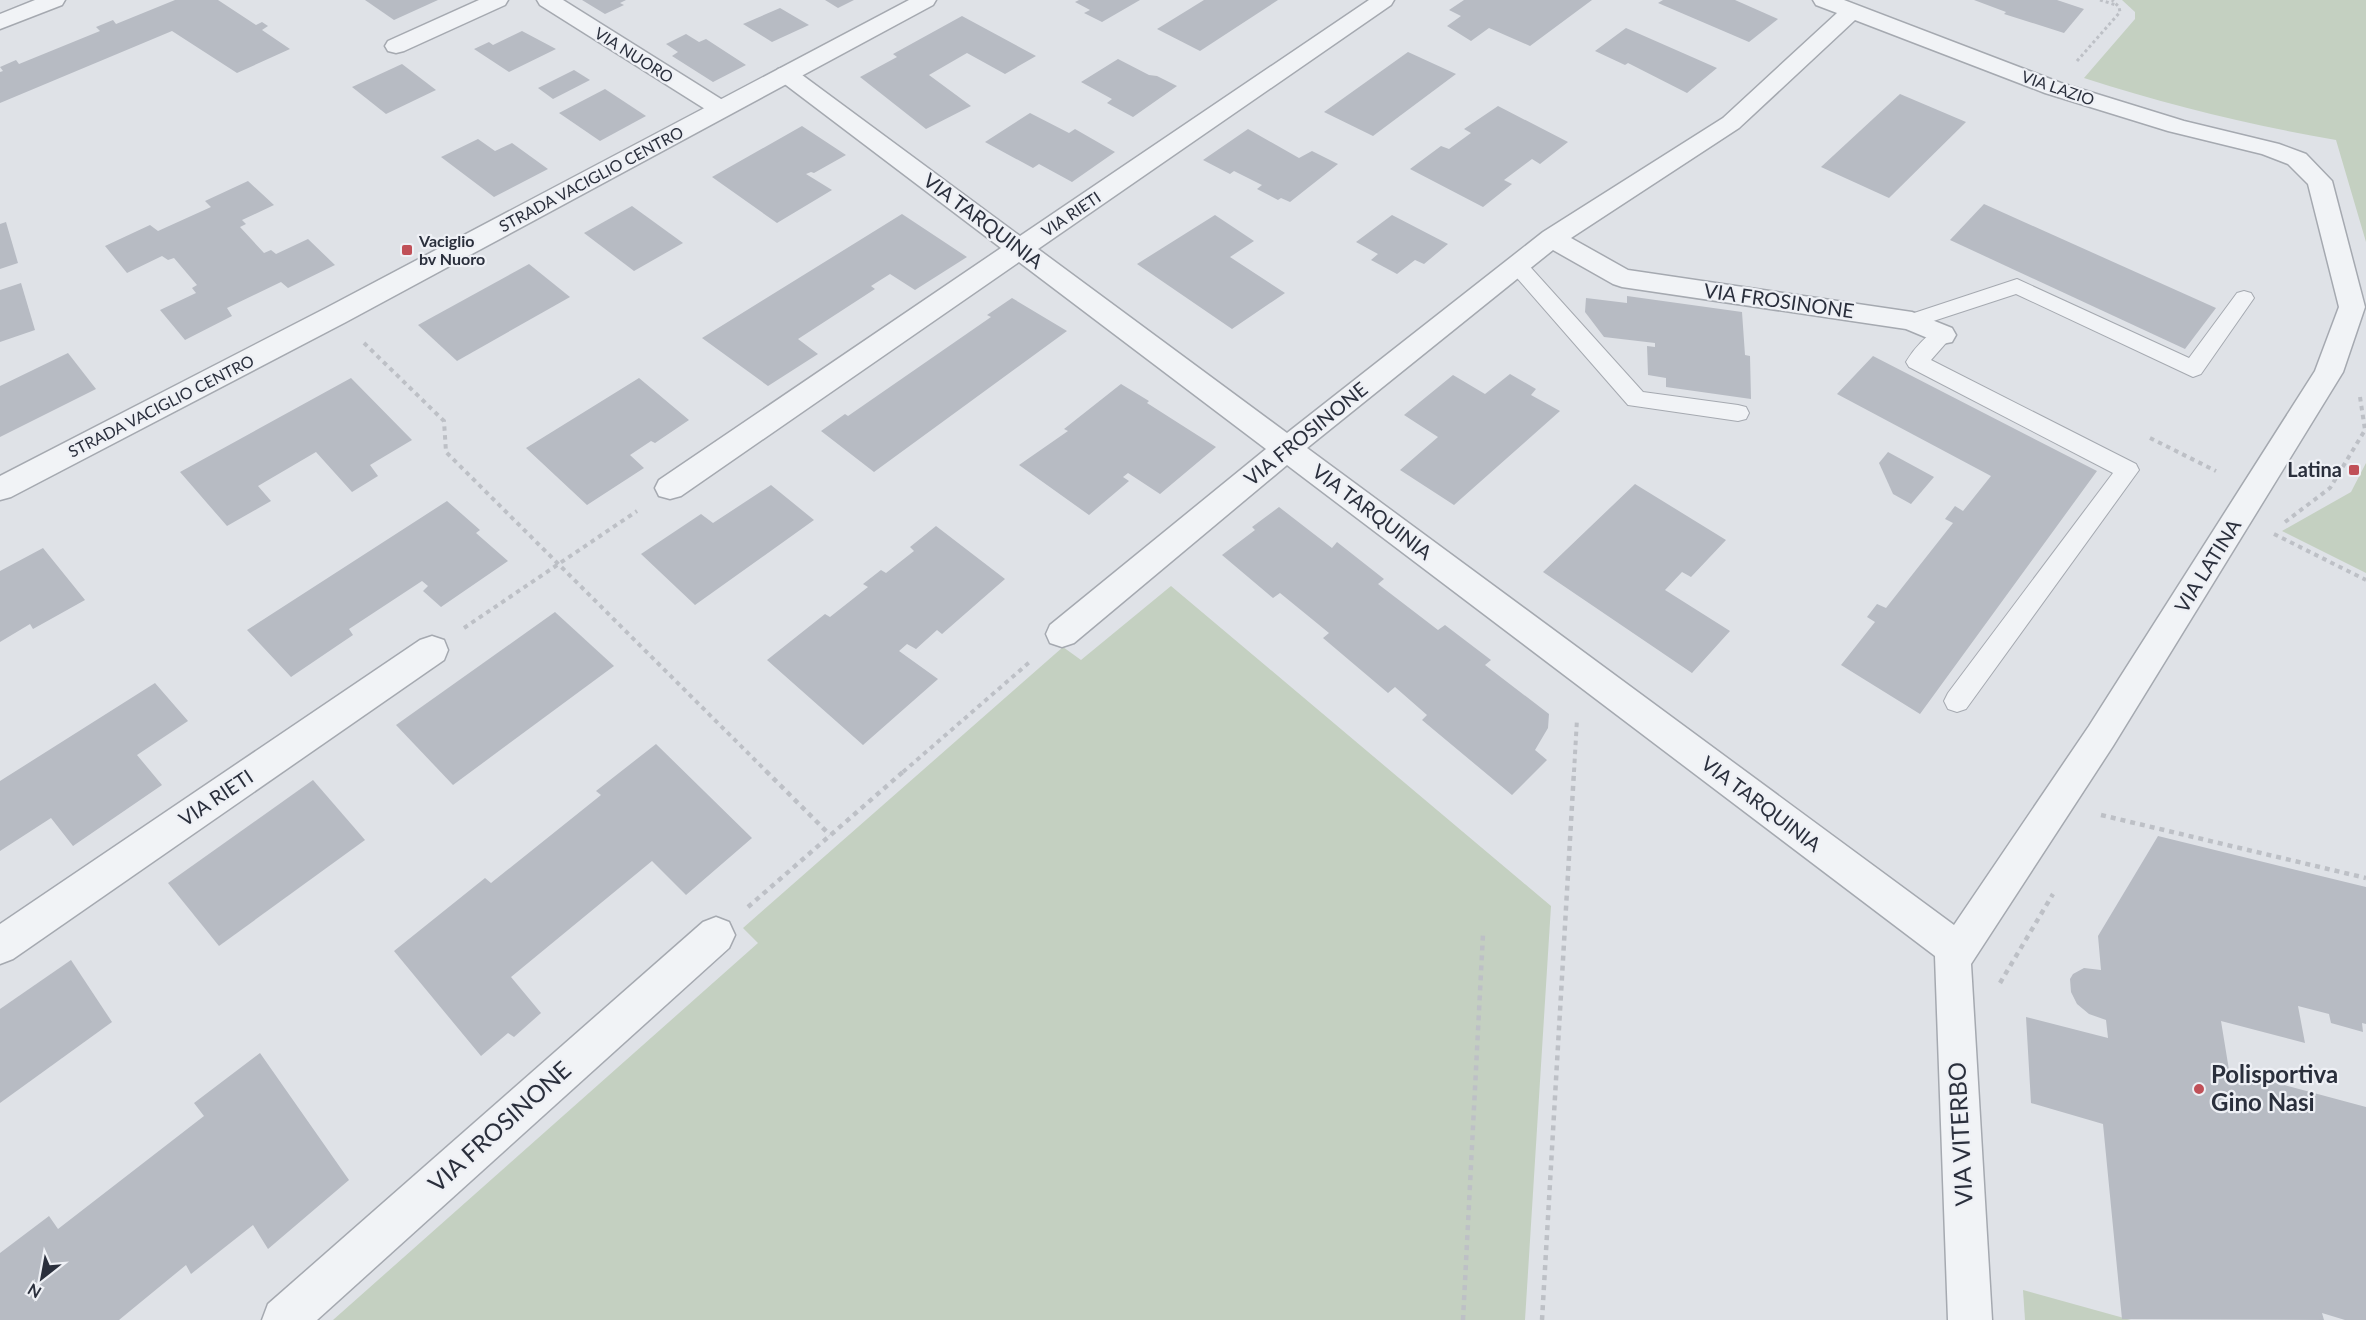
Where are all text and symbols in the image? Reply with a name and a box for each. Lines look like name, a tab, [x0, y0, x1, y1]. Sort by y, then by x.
street label: VIA NUORO	[591, 23, 677, 86]
street label: VIA LAZIO	[2019, 66, 2097, 109]
street label: STRADA VACIGLIO CENTRO	[495, 122, 686, 235]
street label: VIA TARQUINIA	[919, 167, 1049, 273]
street label: VIA RIETI	[1037, 187, 1104, 240]
place label: Vaciglio bv Nuoro	[418, 231, 485, 268]
marker: Vaciglio bv Nuoro	[400, 243, 414, 257]
street label: VIA FROSINONE	[1703, 278, 1856, 322]
street label: STRADA VACIGLIO CENTRO	[65, 350, 257, 461]
street label: VIA FROSINONE	[1239, 376, 1372, 490]
place label: Latina	[2287, 457, 2342, 481]
street label: VIA TARQUINIA	[1308, 458, 1438, 564]
marker: Latina	[2347, 463, 2361, 477]
street label: VIA LATINA	[2169, 514, 2246, 617]
street label: VIA TARQUINIA	[1697, 750, 1827, 856]
street label: VIA RIETI	[174, 764, 257, 831]
street label: VIA FROSINONE	[422, 1054, 576, 1197]
place label: Polisportiva Gino Nasi	[2211, 1059, 2338, 1116]
street label: VIA VITERBO	[1941, 1061, 1978, 1207]
marker: Polisportiva Gino Nasi	[2192, 1082, 2206, 1096]
north arrow	[12, 1248, 72, 1308]
text: N	[24, 1280, 44, 1303]

